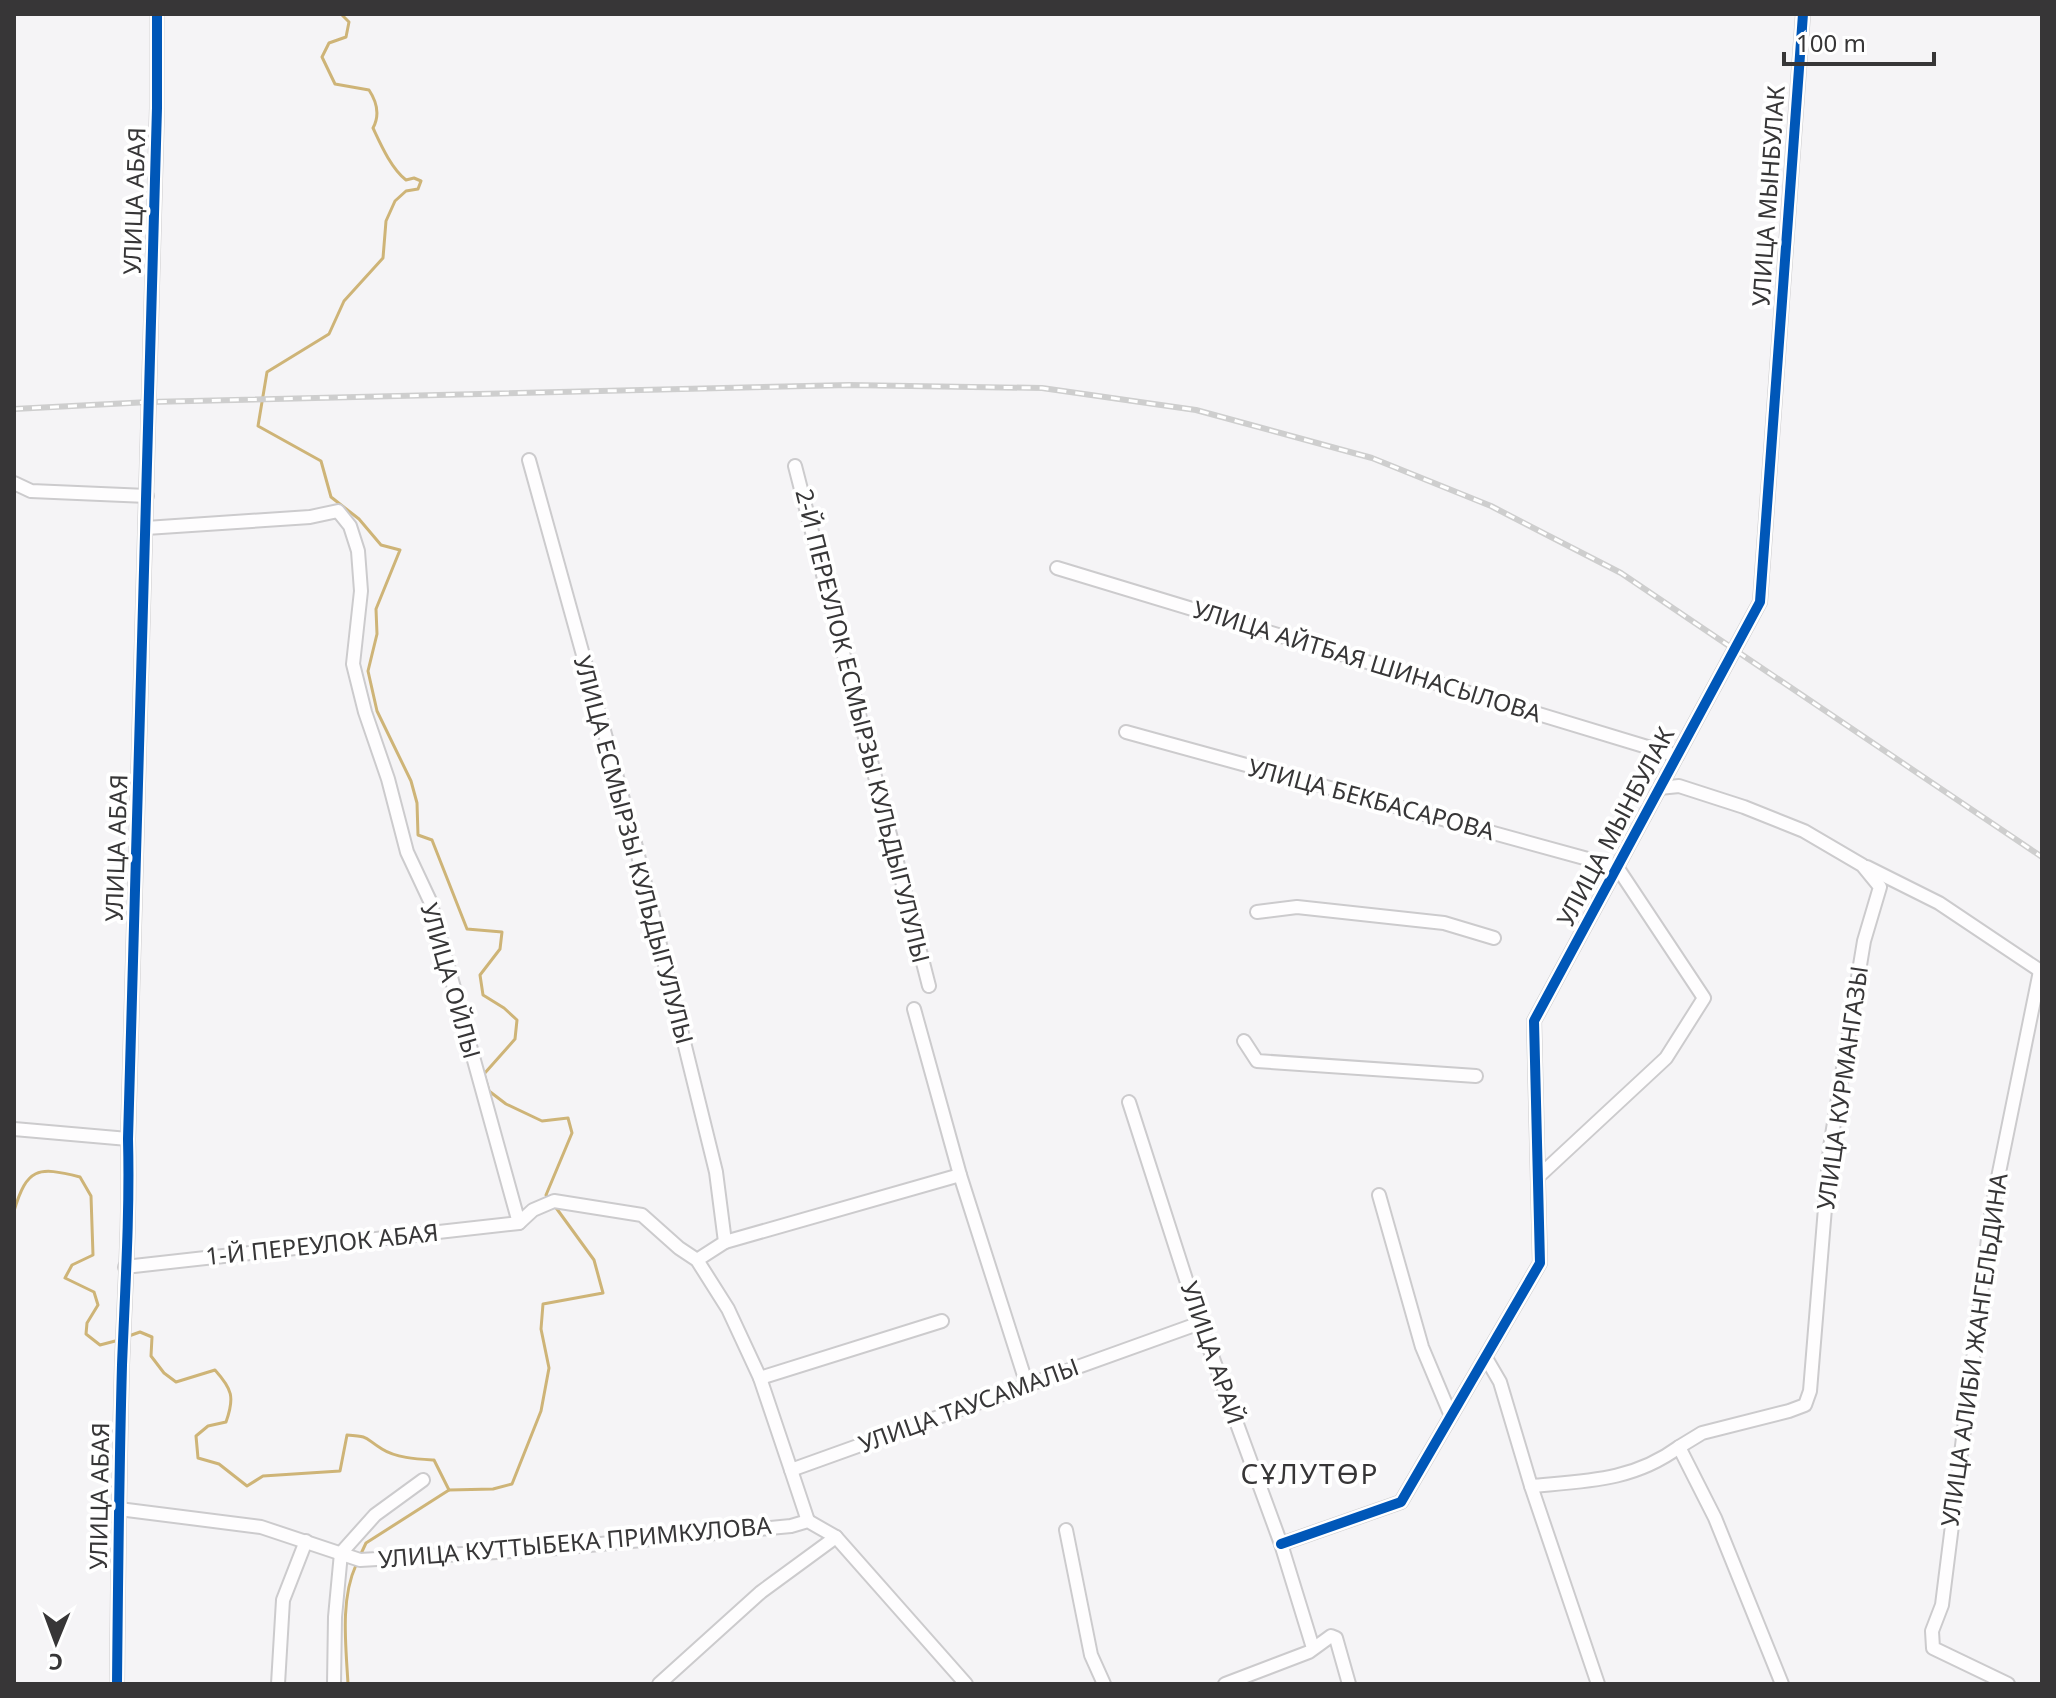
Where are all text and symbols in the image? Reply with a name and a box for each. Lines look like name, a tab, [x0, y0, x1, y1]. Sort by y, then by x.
scale bar	[1784, 16, 1934, 66]
text: 100 m	[1796, 26, 1866, 59]
street label: УЛИЦА МЫНБУЛАК	[1743, 84, 1792, 307]
street label: УЛИЦА АБАЯ	[114, 127, 153, 275]
street label: 2-Й ПЕРЕУЛОК ЕСМЫРЗЫ КУЛЬДЫГУЛУЛЫ	[788, 485, 938, 966]
street label: УЛИЦА АЙТБАЯ ШИНАСЫЛОВА	[1189, 592, 1546, 730]
street label: УЛИЦА ЕСМЫРЗЫ КУЛЬДЫГУЛУЛЫ	[567, 652, 702, 1047]
street label: УЛИЦА МЫНБУЛАК	[1548, 721, 1681, 932]
street label: УЛИЦА БЕКБАСАРОВА	[1245, 750, 1499, 848]
street label: УЛИЦА АБАЯ	[96, 774, 135, 922]
street label: УЛИЦА ОЙЛЫ	[413, 899, 489, 1062]
street label: УЛИЦА КУРМАНГАЗЫ	[1808, 964, 1875, 1212]
street label: УЛИЦА АЛИБИ ЖАНГЕЛЬДИНА	[1932, 1170, 2015, 1529]
street label: 1-Й ПЕРЕУЛОК АБАЯ	[204, 1215, 440, 1272]
street label: УЛИЦА АРАЙ	[1174, 1277, 1253, 1428]
street label: УЛИЦА ТАУСАМАЛЫ	[854, 1349, 1083, 1460]
street label: УЛИЦА АБАЯ	[81, 1422, 116, 1570]
district label: СҰЛУТӨР	[1241, 1454, 1379, 1492]
street label: УЛИЦА КУТТЫБЕКА ПРИМКУЛОВА	[377, 1508, 773, 1575]
north arrow	[16, 1602, 96, 1682]
text: С	[48, 1648, 63, 1678]

